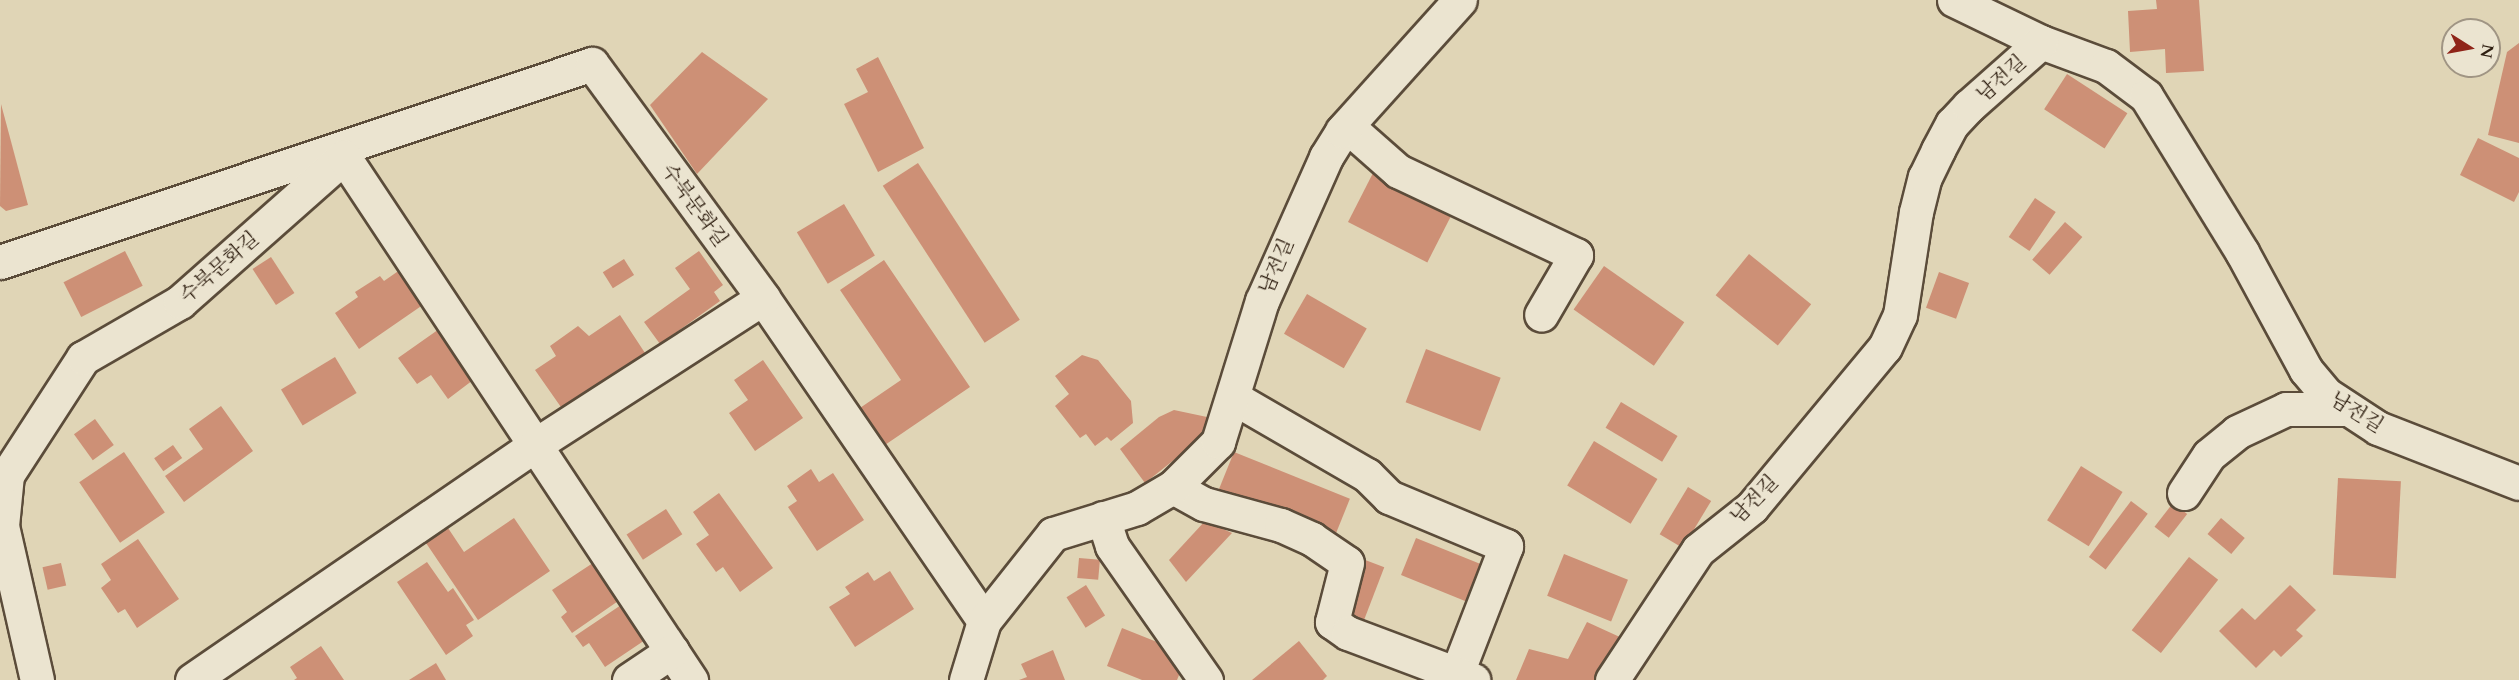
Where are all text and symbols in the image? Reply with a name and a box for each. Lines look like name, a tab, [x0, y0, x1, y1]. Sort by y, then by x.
north arrow	[2441, 18, 2501, 78]
text: N	[2475, 42, 2499, 60]
street label: 남전길	[1971, 50, 2031, 106]
street label: 수북문화길	[657, 159, 733, 251]
street label: 수북문화길	[175, 226, 263, 308]
street label: 남전길	[1254, 235, 1298, 297]
street label: 남전길	[2326, 386, 2388, 438]
street label: 남전길	[1725, 470, 1783, 528]

